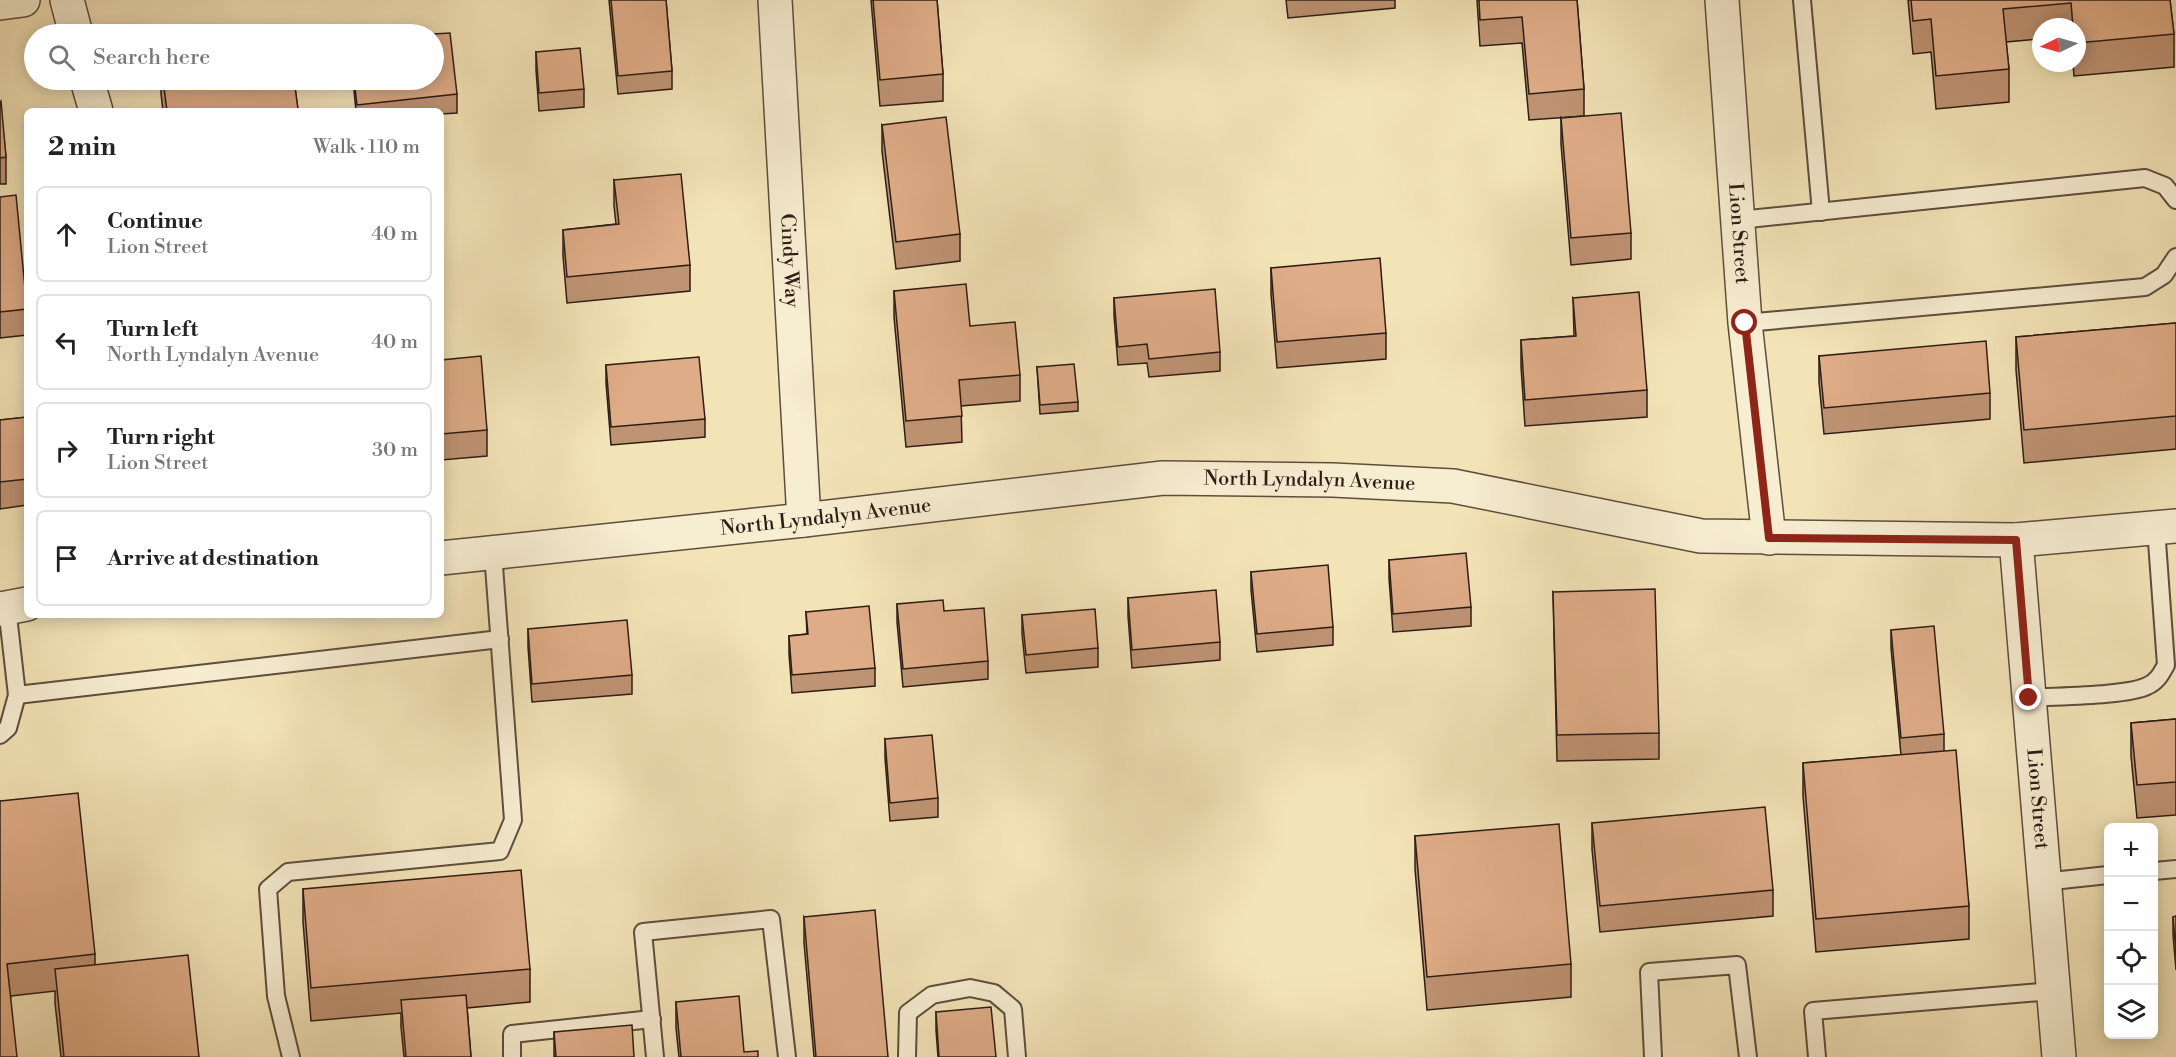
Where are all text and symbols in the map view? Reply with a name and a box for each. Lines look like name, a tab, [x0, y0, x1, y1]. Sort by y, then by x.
north arrow	[2032, 18, 2086, 72]
search box	[24, 24, 444, 90]
icon: search	[45, 41, 78, 74]
text: Search here	[93, 44, 210, 71]
text: 2 min	[48, 131, 116, 163]
text: Walk · 110 m	[313, 135, 420, 160]
street label: Lion Street	[1723, 182, 1755, 285]
text: Continue	[107, 208, 203, 235]
street label: Cindy Way	[774, 213, 805, 309]
icon: ahead	[50, 218, 83, 251]
text: 40 m	[371, 222, 418, 247]
text: Lion Street	[107, 235, 208, 260]
route start	[1731, 309, 1757, 335]
text: Turn left	[107, 316, 198, 343]
icon: left	[50, 326, 83, 359]
text: 40 m	[371, 330, 418, 355]
text: North Lyndalyn Avenue	[107, 343, 319, 368]
text: Turn right	[107, 424, 215, 451]
icon: right	[50, 434, 83, 467]
text: 30 m	[372, 438, 418, 463]
text: Lion Street	[107, 451, 208, 476]
street label: North Lyndalyn Avenue	[1203, 466, 1416, 497]
street label: North Lyndalyn Avenue	[719, 493, 933, 541]
icon: arrive	[50, 542, 83, 575]
text: Arrive at destination	[107, 545, 319, 572]
route end	[2015, 684, 2041, 710]
street label: Lion Street	[2021, 747, 2054, 851]
map controls	[2104, 823, 2158, 1039]
button: +	[2104, 823, 2158, 877]
button: −	[2104, 877, 2158, 931]
button: locate	[2104, 931, 2158, 985]
button: layers	[2104, 985, 2158, 1039]

